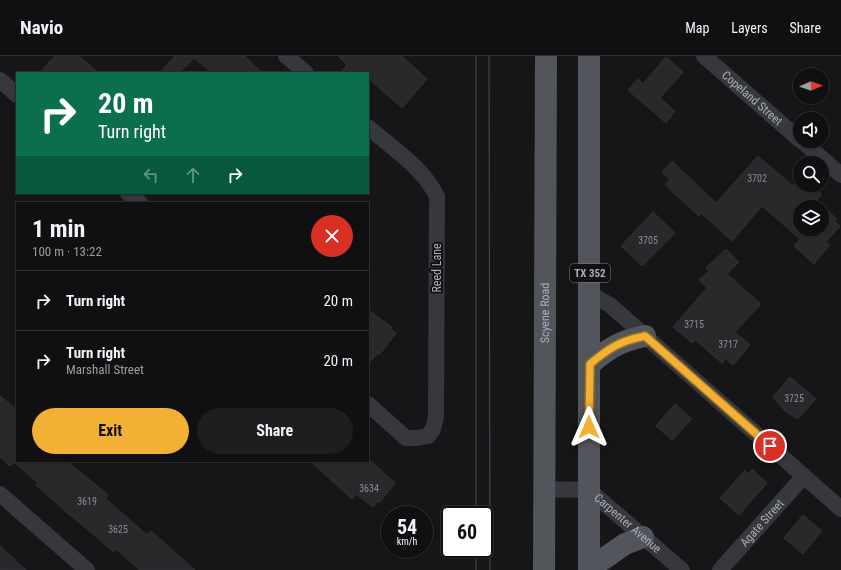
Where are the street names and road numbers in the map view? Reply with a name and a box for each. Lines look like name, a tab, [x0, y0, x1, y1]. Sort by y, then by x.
street label: Copeland Street	[719, 68, 786, 129]
street label: Reed Lane	[430, 243, 444, 293]
road number: TX 352	[570, 264, 610, 282]
street label: Scyene Road	[538, 283, 552, 343]
street label: Carpenter Avenue	[591, 491, 664, 556]
street label: Agate Street	[737, 496, 787, 550]

